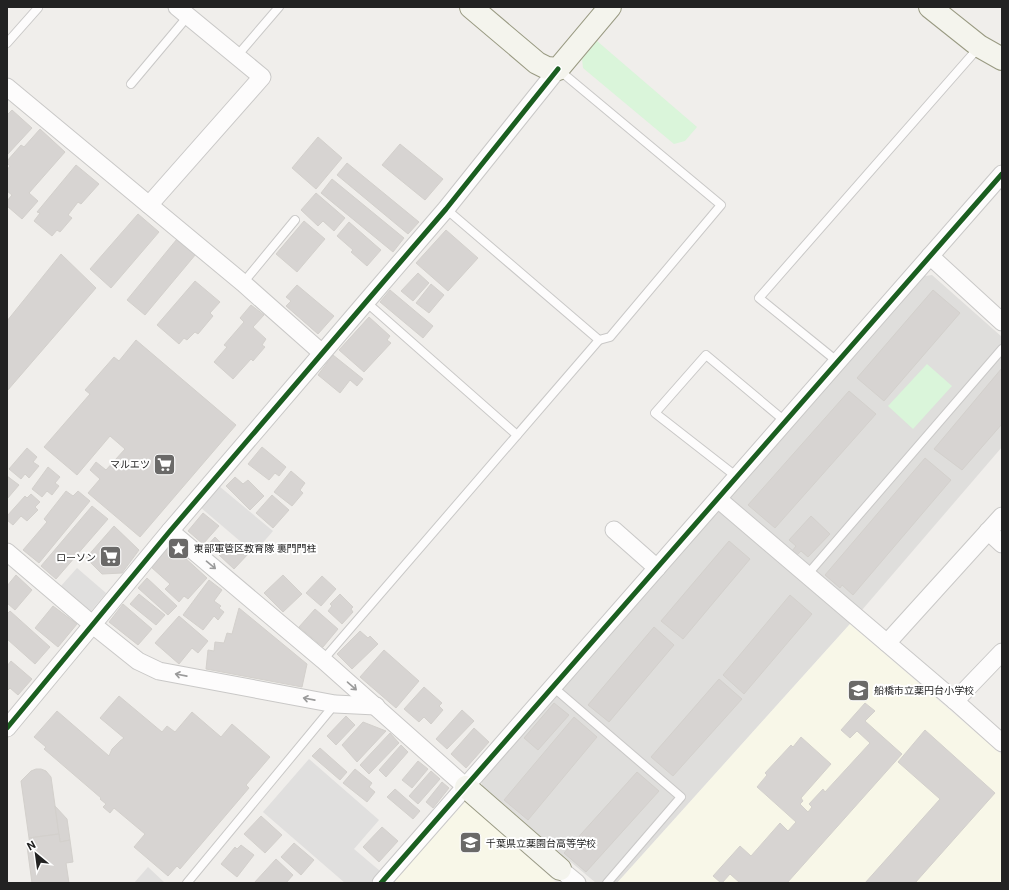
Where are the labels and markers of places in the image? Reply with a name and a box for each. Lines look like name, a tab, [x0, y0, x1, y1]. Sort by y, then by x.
supermarket icon: マルエツ	[152, 451, 178, 477]
place label: マルエツ	[110, 459, 150, 470]
place icon: 東部軍管区教育隊 裏門門柱	[166, 535, 192, 561]
place label: 東部軍管区教育隊 裏門門柱	[194, 543, 316, 554]
supermarket icon: ローソン	[98, 544, 124, 570]
place label: ローソン	[56, 552, 96, 563]
school or university icon: 船橋市立薬円台小学校	[845, 677, 871, 703]
place label: 船橋市立薬円台小学校	[874, 685, 974, 696]
school or university icon: 千葉県立薬園台高等学校	[457, 830, 483, 856]
place label: 千葉県立薬園台高等学校	[486, 838, 596, 849]

